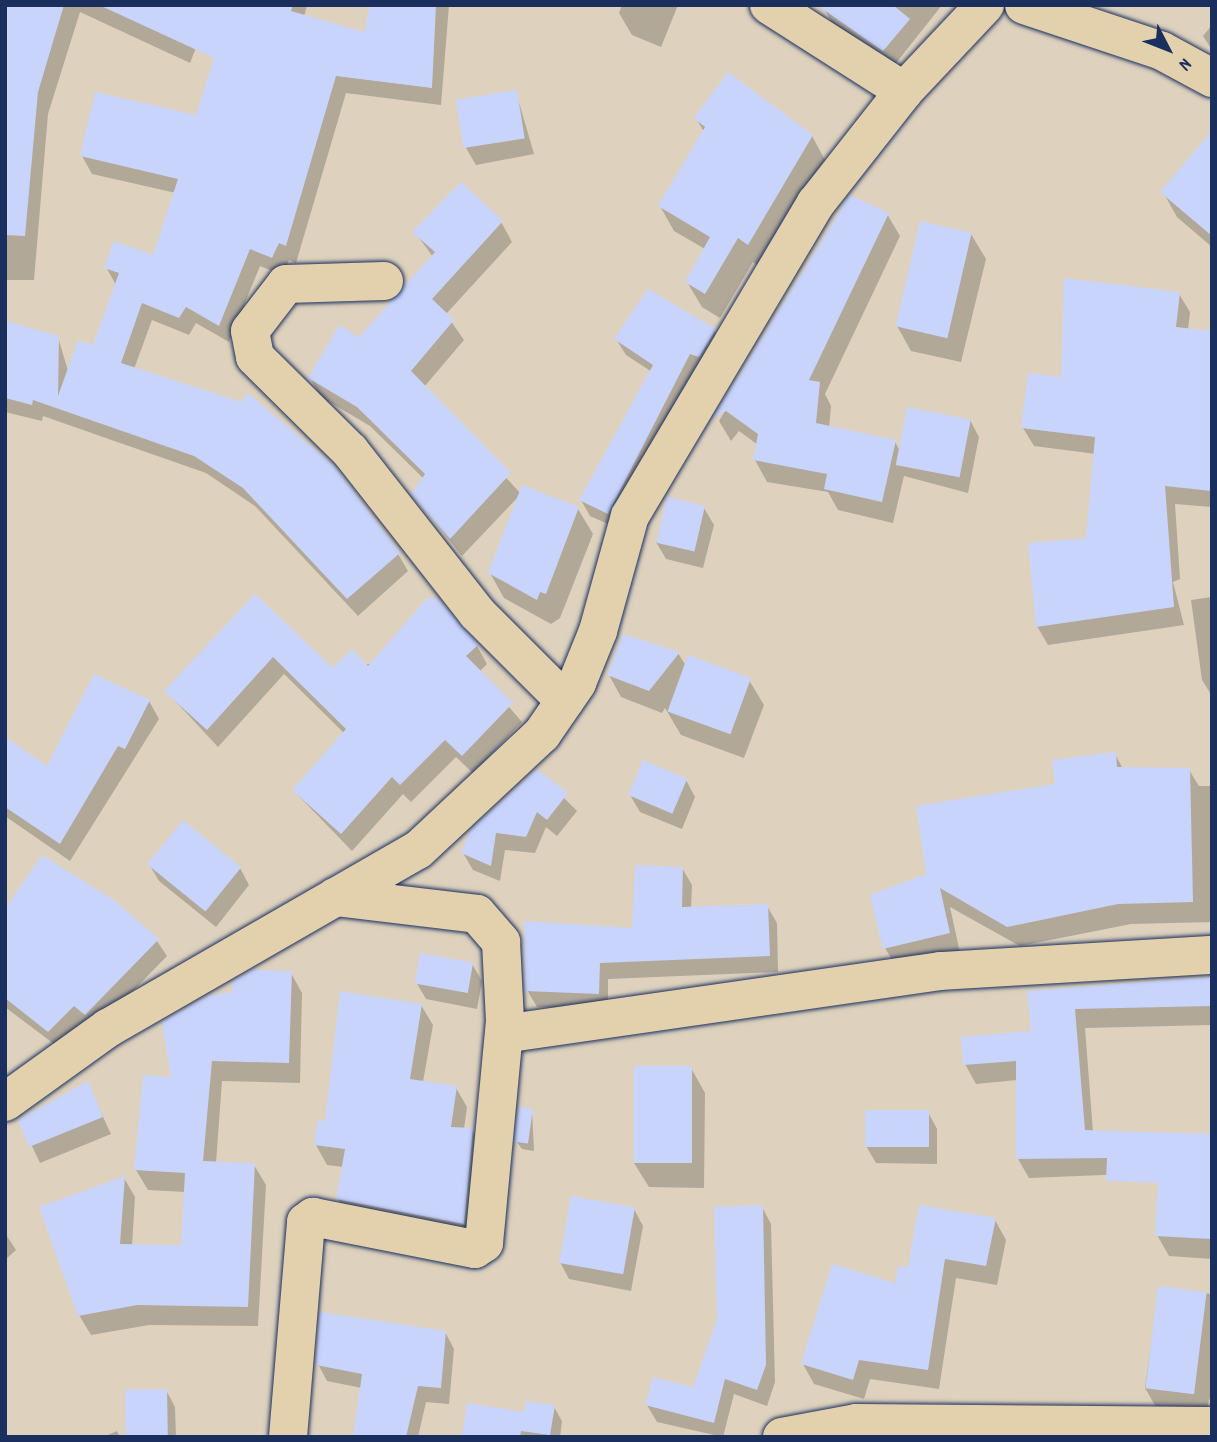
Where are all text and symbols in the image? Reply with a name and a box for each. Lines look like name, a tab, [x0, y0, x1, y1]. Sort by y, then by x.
north arrow	[1133, 14, 1203, 84]
text: N	[1171, 51, 1197, 76]

